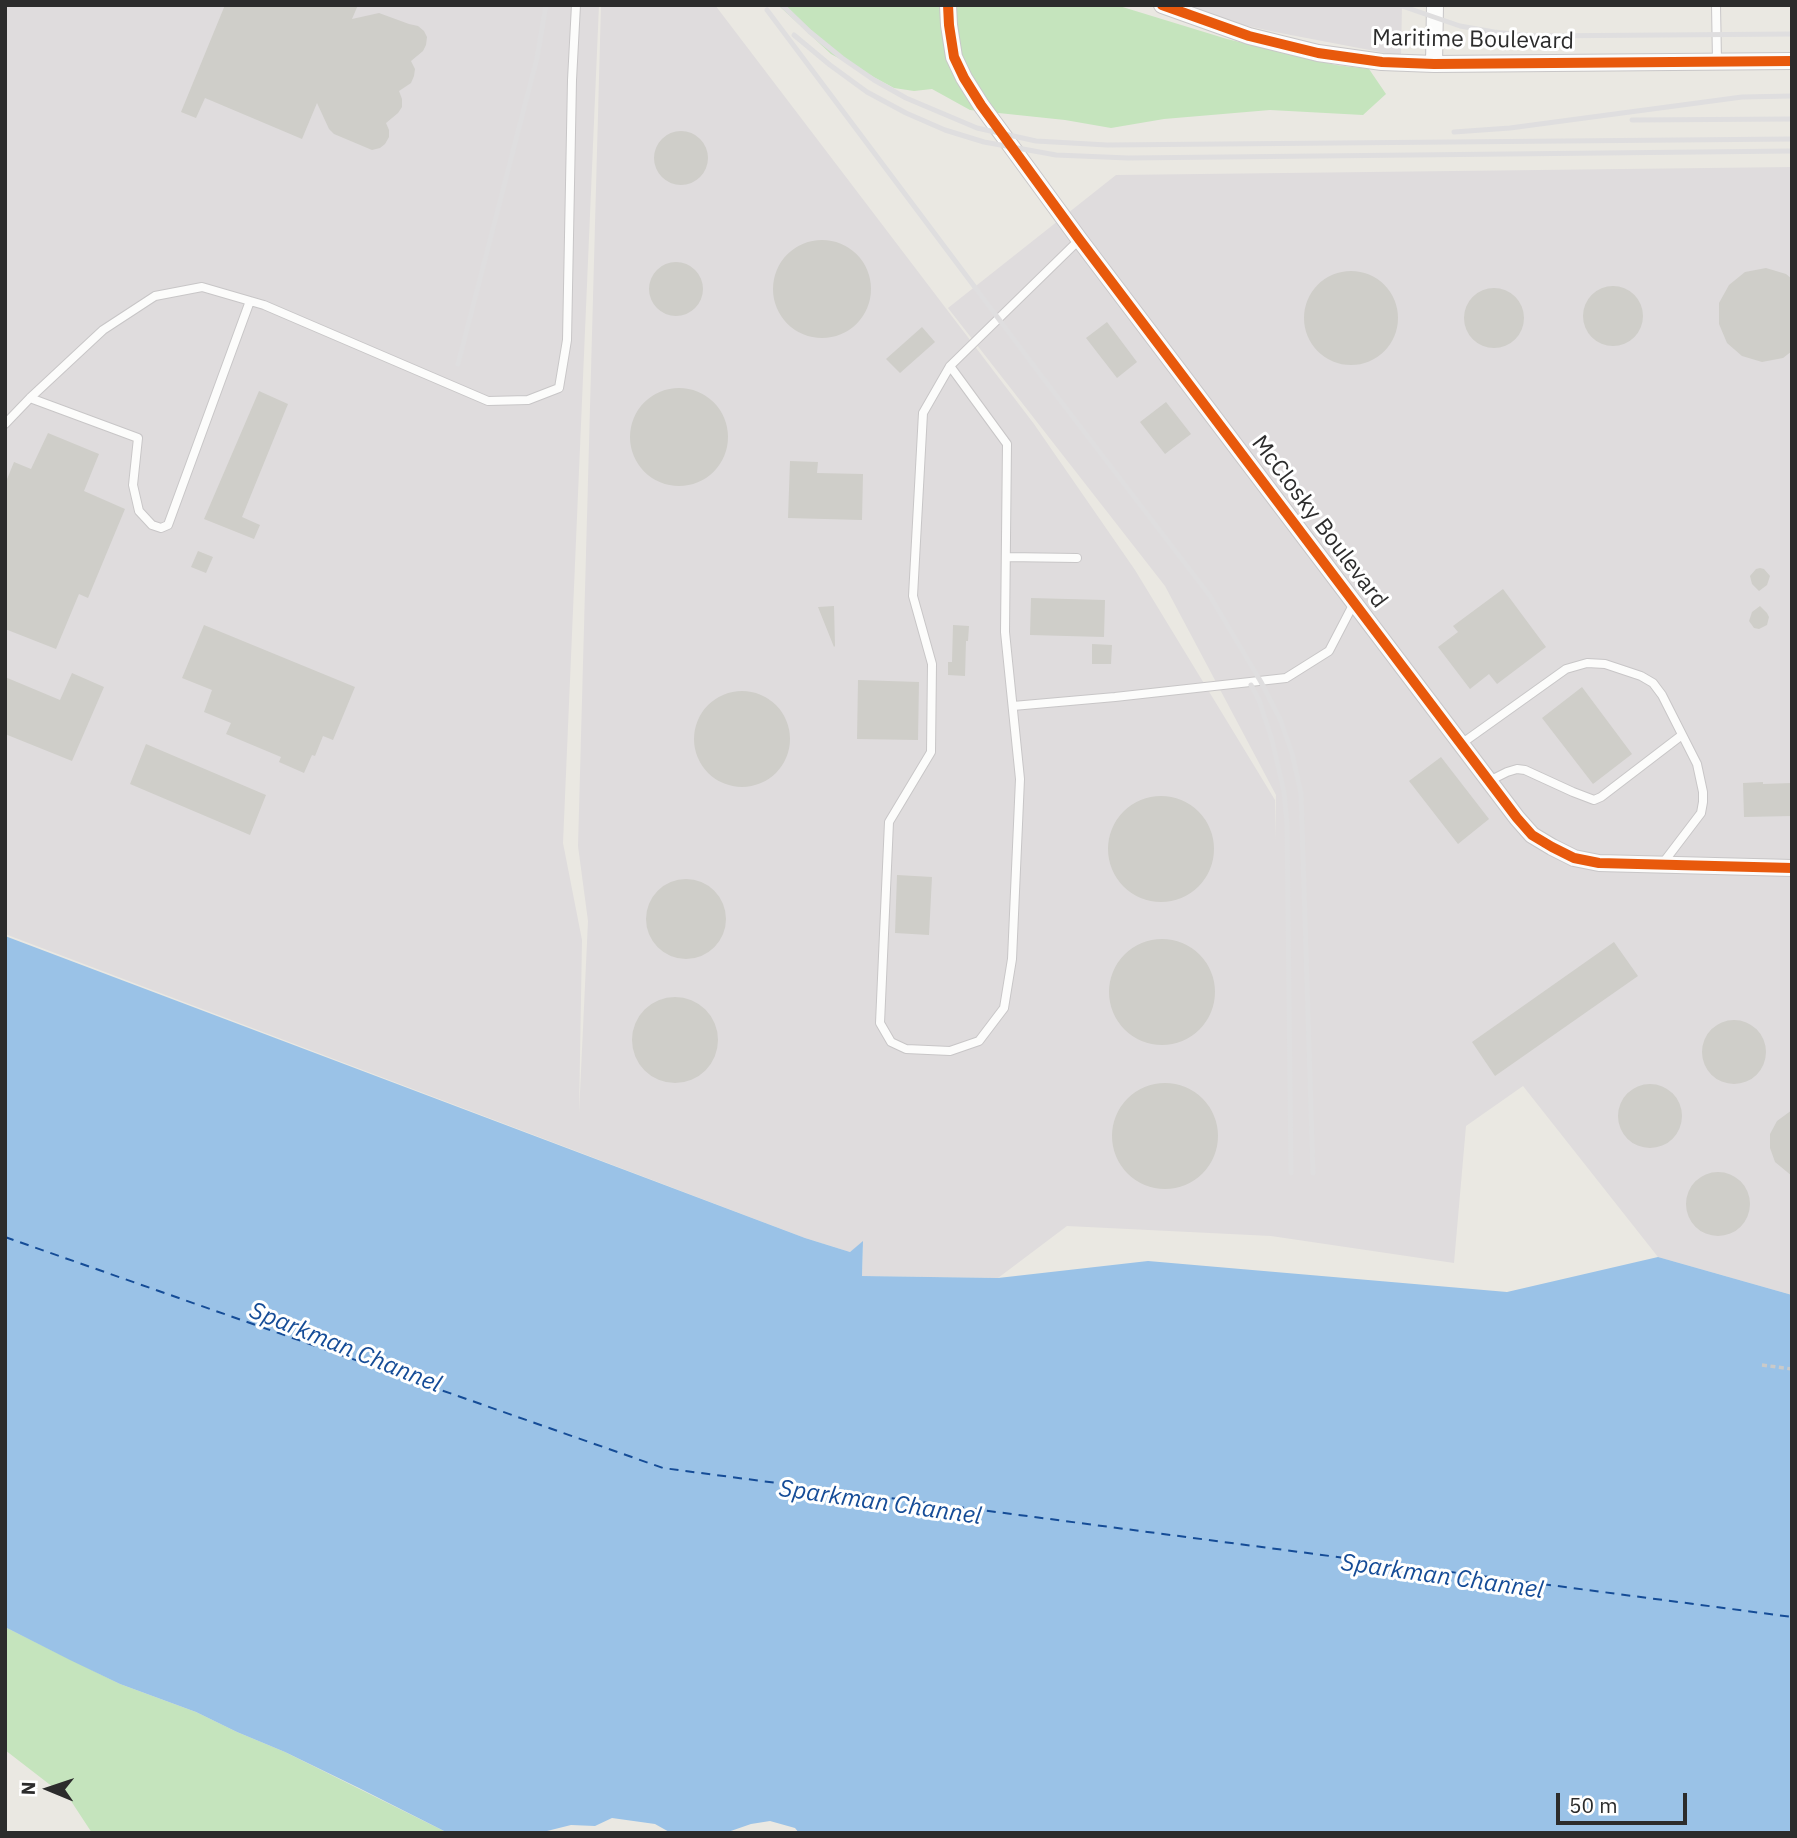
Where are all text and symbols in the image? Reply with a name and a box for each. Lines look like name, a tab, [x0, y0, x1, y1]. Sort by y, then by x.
street label: Maritime Boulevard	[1372, 24, 1574, 56]
street label: McClosky Boulevard	[1245, 430, 1393, 614]
water label: Sparkman Channel	[245, 1296, 445, 1400]
water label: Sparkman Channel	[777, 1475, 983, 1531]
water label: Sparkman Channel	[1339, 1549, 1545, 1605]
north arrow	[14, 1754, 84, 1824]
scale bar	[1559, 1778, 1690, 1822]
text: N	[16, 1781, 40, 1796]
text: 50 m	[1569, 1791, 1618, 1819]

